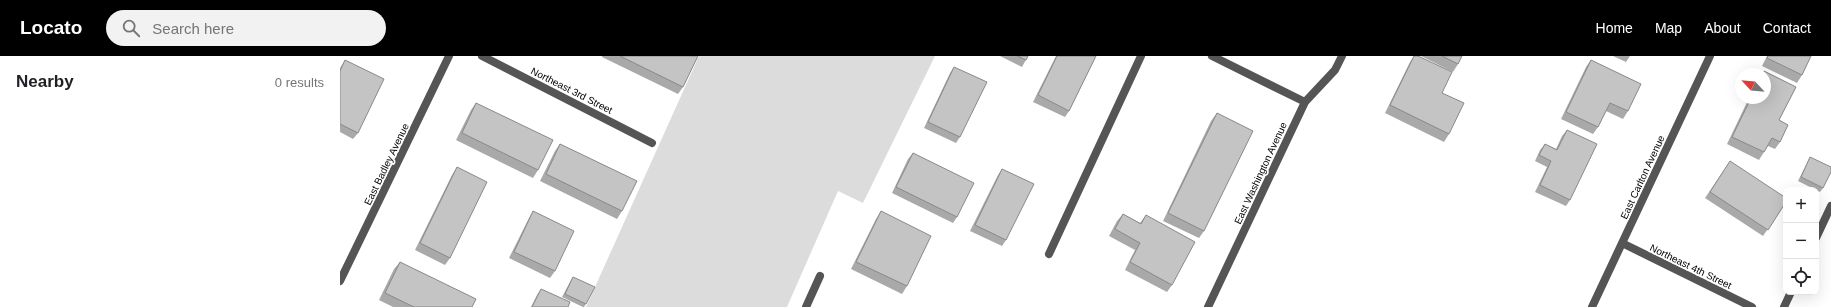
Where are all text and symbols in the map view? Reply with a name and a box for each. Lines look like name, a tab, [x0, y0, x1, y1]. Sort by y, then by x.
search box	[106, 10, 386, 46]
text: Locato	[20, 17, 82, 38]
icon: search	[120, 17, 142, 39]
text: Search here	[152, 20, 234, 37]
text: Home	[1596, 20, 1633, 36]
text: Map	[1655, 20, 1682, 36]
text: About	[1704, 20, 1741, 36]
text: Contact	[1763, 20, 1811, 36]
street label: Northeast 3rd Street	[529, 65, 615, 116]
north arrow	[1735, 68, 1771, 104]
text: Nearby	[16, 72, 74, 91]
text: 0 results	[275, 75, 324, 90]
street label: East Washington Avenue	[1232, 120, 1289, 226]
street label: East Badley Avenue	[362, 121, 411, 207]
street label: East Carlton Avenue	[1618, 133, 1667, 221]
map controls	[1783, 187, 1819, 295]
button: +	[1783, 187, 1819, 223]
button: −	[1783, 223, 1819, 259]
street label: Northeast 4th Street	[1648, 242, 1734, 291]
button: locate	[1783, 259, 1819, 295]

